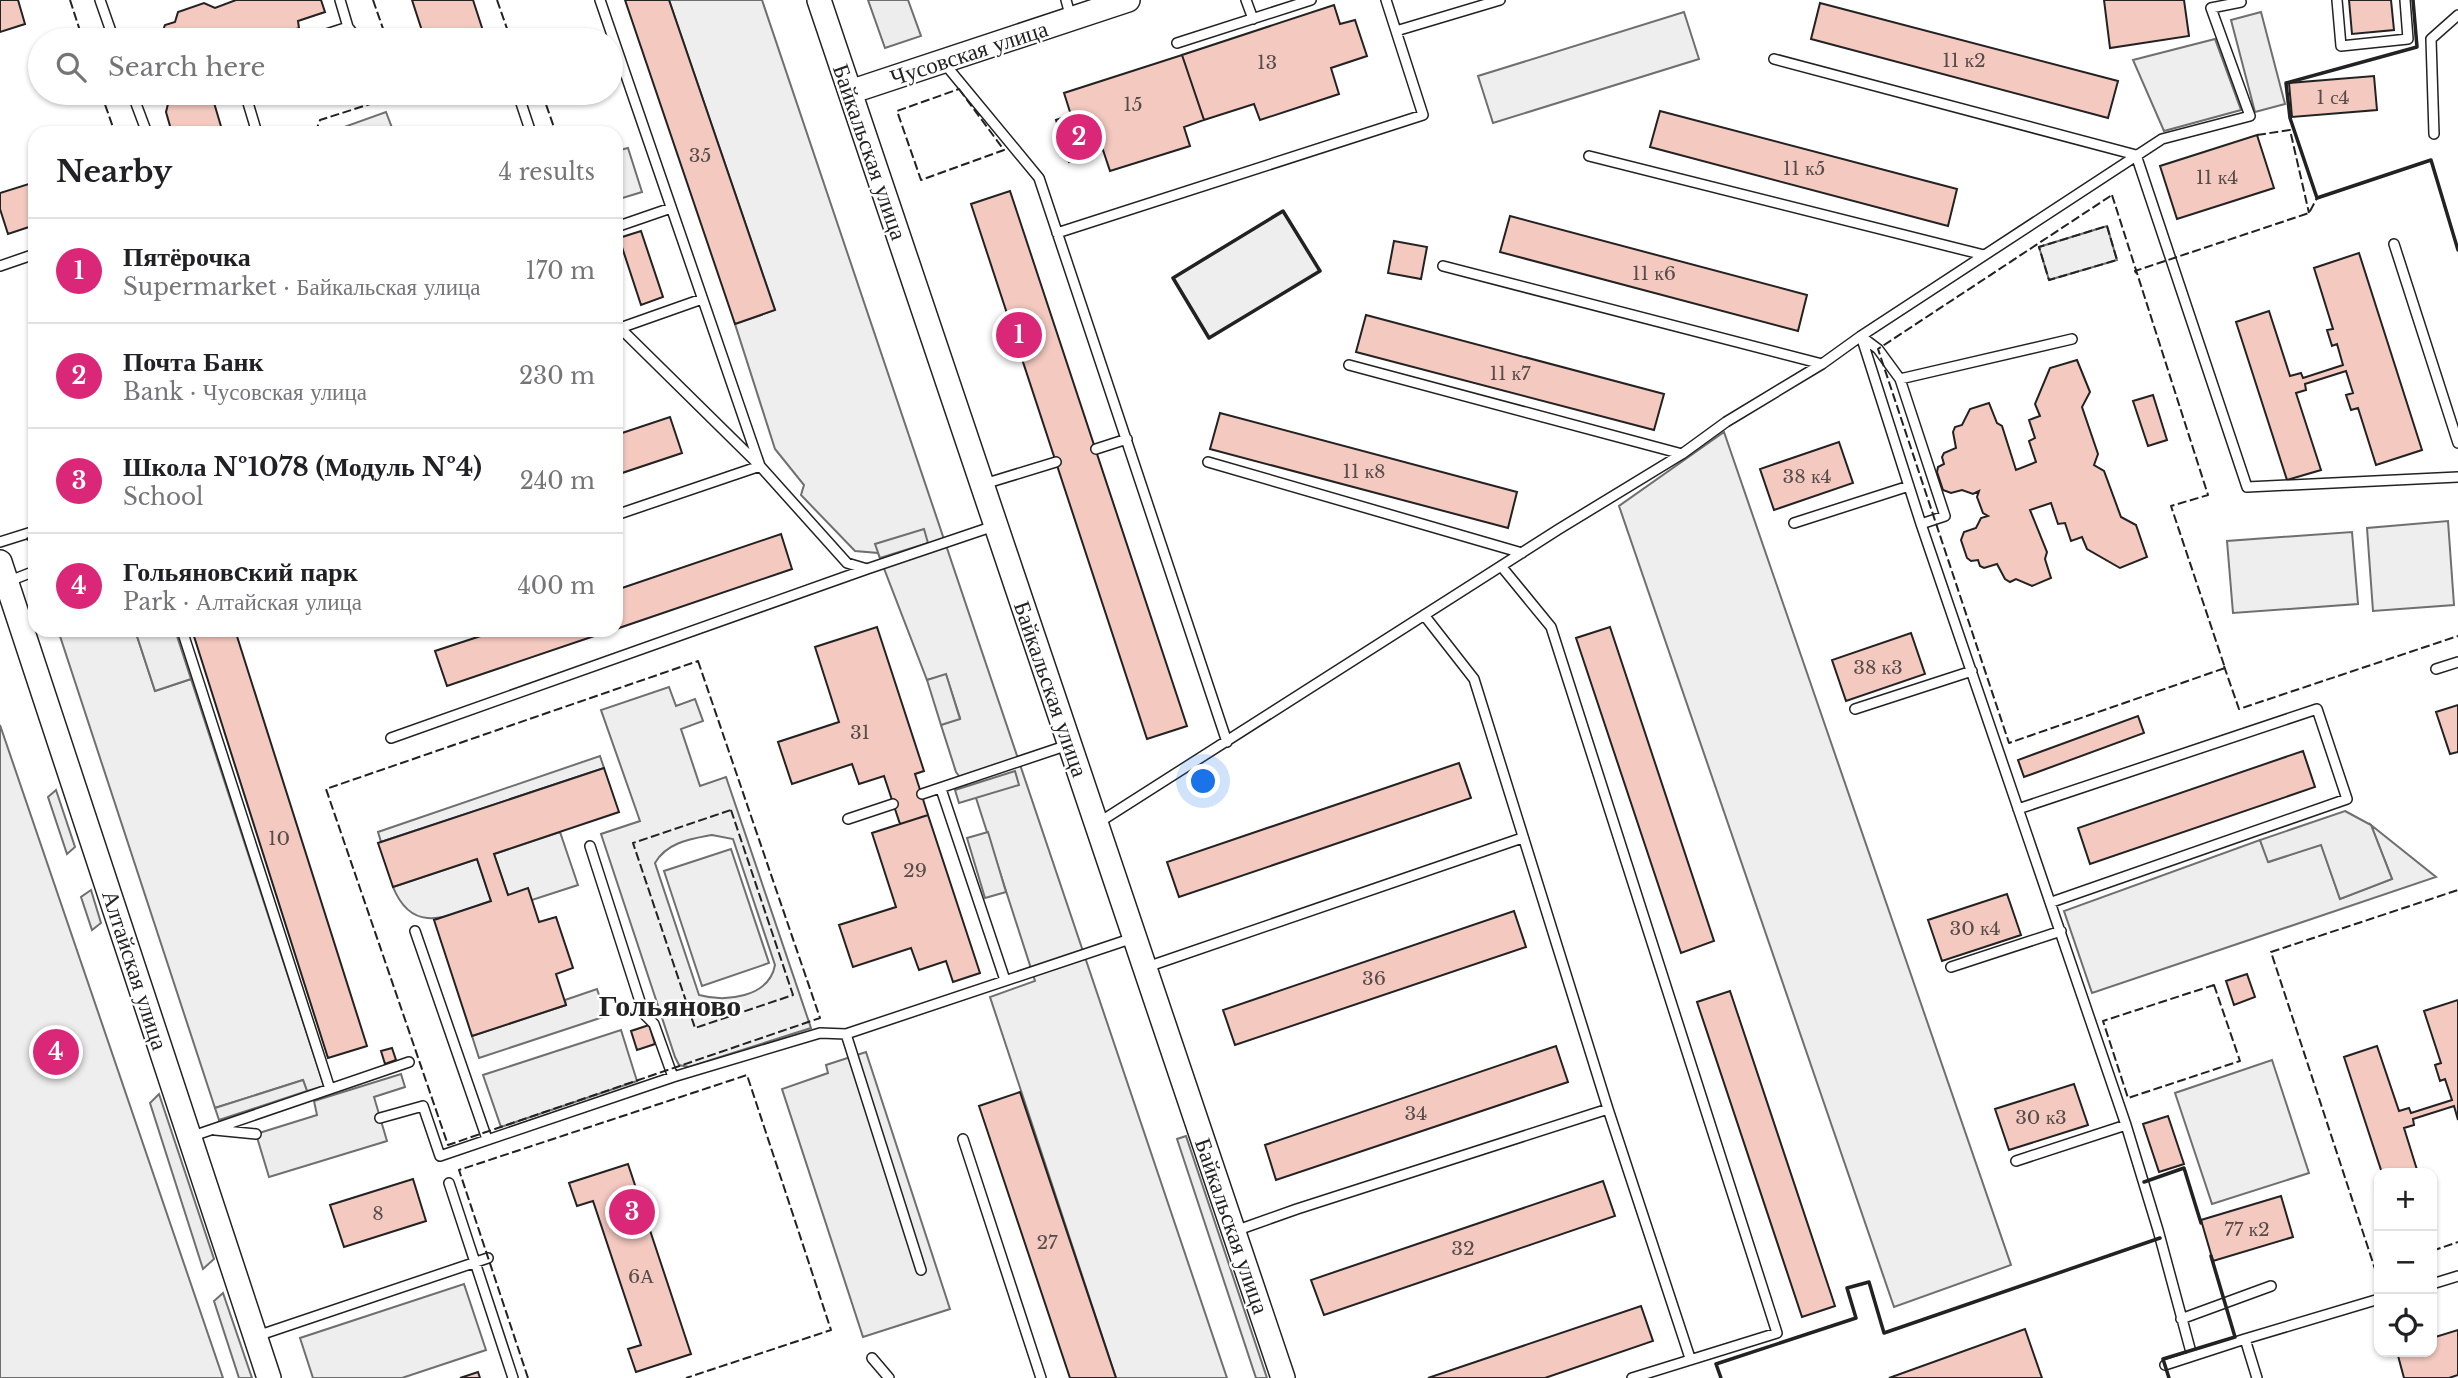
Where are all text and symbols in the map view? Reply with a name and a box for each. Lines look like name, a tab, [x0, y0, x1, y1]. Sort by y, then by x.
street label: Чусовская улица	[887, 14, 1051, 92]
search box	[28, 28, 623, 105]
icon: search	[52, 48, 90, 86]
house number: 11 к2	[1942, 49, 1986, 72]
text: Search here	[108, 51, 265, 83]
house number: 13	[1257, 51, 1277, 74]
street label: Байкальская улица	[827, 60, 913, 244]
house number: 1 с4	[2316, 86, 2350, 109]
house number: 15	[1123, 93, 1143, 116]
pin: 2	[1056, 111, 1102, 163]
house number: 35	[689, 144, 711, 167]
text: Nearby	[56, 153, 172, 190]
house number: 11 к5	[1783, 157, 1825, 180]
text: 4 results	[499, 158, 595, 186]
house number: 11 к4	[2196, 166, 2238, 189]
text: Пятёрочка	[123, 241, 251, 273]
text: 1	[74, 257, 84, 285]
text: 170 m	[525, 257, 595, 285]
house number: 11 к6	[1632, 262, 1676, 285]
text: Supermarket · Байкальская улица	[123, 273, 481, 301]
pin: 1	[996, 309, 1042, 361]
text: Почта Банк	[123, 346, 263, 378]
text: 2	[72, 362, 86, 390]
text: 230 m	[519, 362, 595, 390]
house number: 11 к7	[1489, 362, 1531, 385]
text: Bank · Чусовская улица	[123, 378, 367, 406]
text: Школа №1078 (Модуль №4)	[123, 451, 482, 483]
house number: 11 к8	[1342, 460, 1386, 483]
house number: 38 к4	[1782, 465, 1832, 488]
text: 3	[72, 467, 86, 495]
text: 240 m	[520, 467, 595, 495]
text: School	[123, 483, 204, 511]
text: Гольяновcкий парк	[123, 556, 358, 588]
text: 4	[71, 572, 87, 600]
text: 400 m	[517, 572, 595, 600]
text: Park · Алтайская улица	[123, 588, 362, 616]
street label: Байкальская улица	[1008, 597, 1094, 781]
house number: 38 к3	[1853, 656, 1903, 679]
house number: 31	[850, 721, 870, 744]
your location	[1186, 764, 1220, 798]
house number: 10	[268, 827, 290, 850]
house number: 29	[903, 859, 927, 882]
street label: Алтайская улица	[96, 887, 174, 1053]
house number: 30 к4	[1949, 917, 2001, 940]
house number: 36	[1362, 967, 1386, 990]
district label: Гольяново	[599, 987, 741, 1024]
pin: 4	[33, 1026, 79, 1078]
house number: 34	[1405, 1102, 1427, 1125]
house number: 30 к3	[2015, 1106, 2067, 1129]
street label: Байкальская улица	[1189, 1134, 1275, 1318]
map controls	[2374, 1168, 2437, 1357]
button: +	[2374, 1168, 2437, 1231]
pin: 3	[609, 1186, 655, 1238]
house number: 8	[372, 1202, 384, 1225]
house number: 77 к2	[2224, 1218, 2270, 1241]
house number: 27	[1036, 1231, 1058, 1254]
button: −	[2374, 1231, 2437, 1294]
house number: 32	[1451, 1237, 1475, 1260]
house number: 6А	[628, 1265, 654, 1288]
button: locate	[2374, 1294, 2437, 1357]

